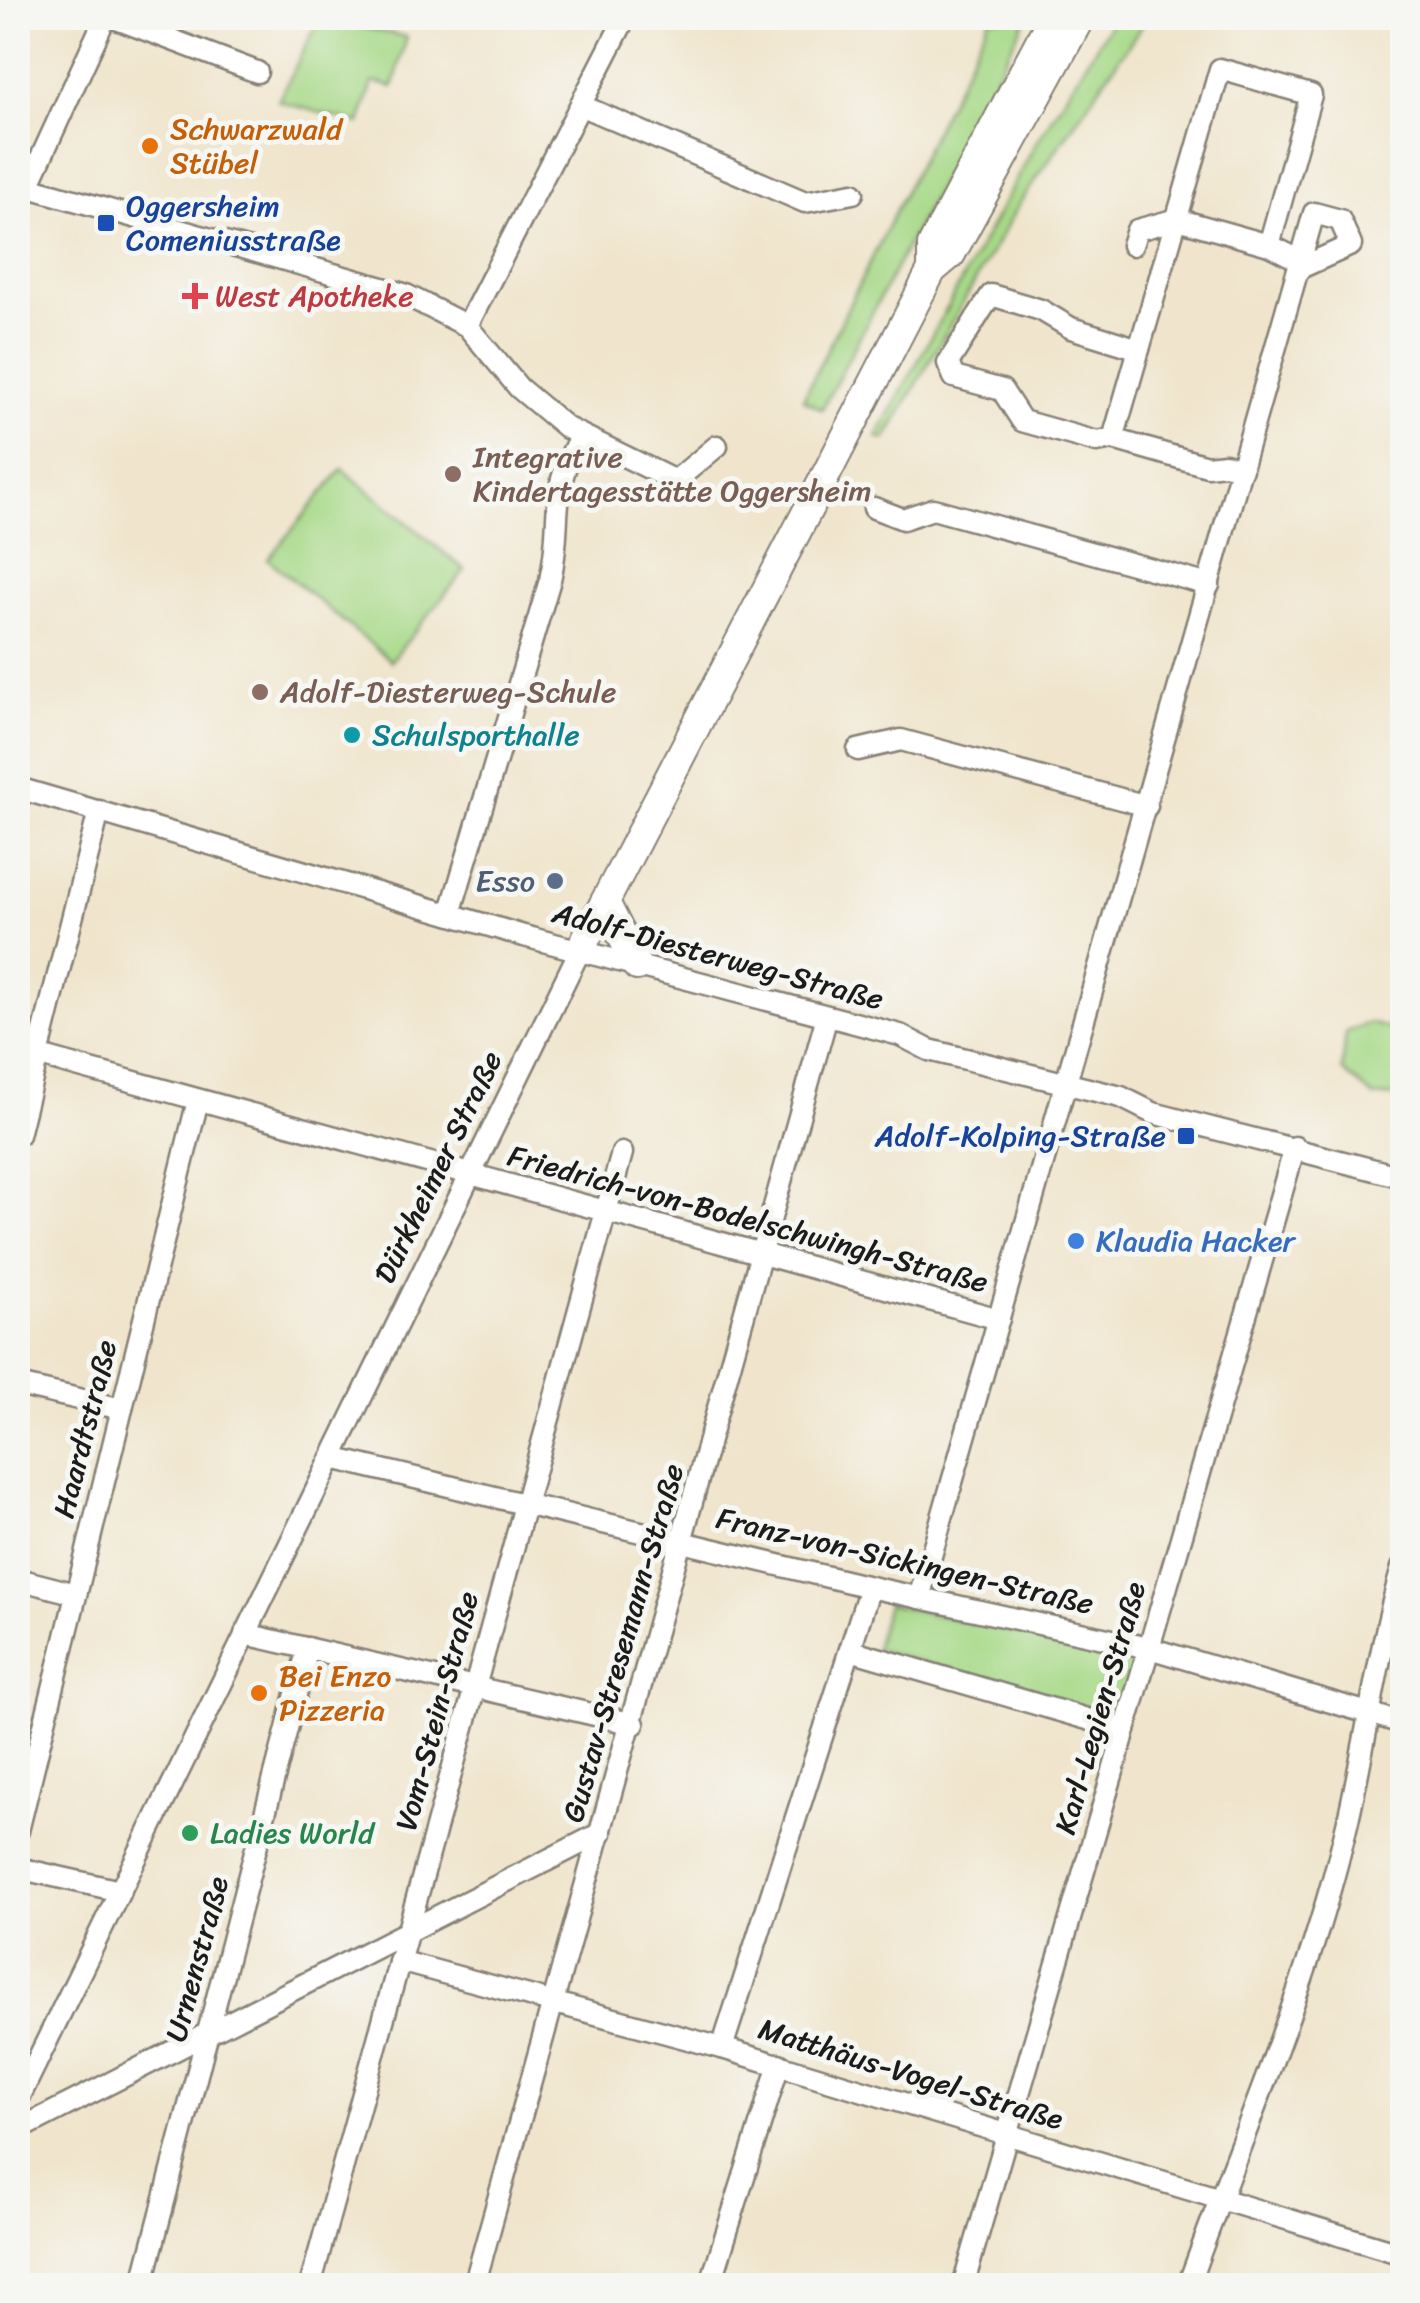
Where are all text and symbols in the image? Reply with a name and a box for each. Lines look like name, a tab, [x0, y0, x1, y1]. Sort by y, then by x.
place label: Schwarzwald Stübel	[170, 102, 344, 190]
marker: Schwarzwald Stübel	[139, 135, 161, 157]
place label: Oggersheim Comeniusstraße	[126, 179, 341, 267]
marker: Oggersheim Comeniusstraße	[95, 212, 117, 234]
place label: West Apotheke	[215, 269, 414, 323]
marker: West Apotheke	[184, 285, 206, 307]
place label: Integrative Kindertagesstätte Oggersheim	[472, 430, 872, 518]
marker: Integrative Kindertagesstätte Oggersheim	[442, 463, 464, 485]
place label: Adolf-Diesterweg-Schule	[279, 665, 616, 719]
marker: Adolf-Diesterweg-Schule	[249, 681, 271, 703]
place label: Schulsporthalle	[372, 708, 580, 762]
marker: Schulsporthalle	[341, 724, 363, 746]
place label: Esso	[476, 854, 535, 908]
marker: Esso	[544, 870, 566, 892]
street label: Adolf-Diesterweg-Straße	[545, 886, 890, 1026]
street label: Dürkheimer Straße	[358, 1041, 518, 1293]
place label: Adolf-Kolping-Straße	[874, 1109, 1166, 1163]
marker: Adolf-Kolping-Straße	[1175, 1125, 1197, 1147]
street label: Friedrich-von-Bodelschwingh-Straße	[502, 1129, 994, 1309]
place label: Klaudia Hacker	[1096, 1214, 1297, 1268]
marker: Klaudia Hacker	[1065, 1230, 1087, 1252]
street label: Haardtstraße	[37, 1334, 133, 1524]
street label: Gustav-Stresemann-Straße	[546, 1457, 700, 1829]
street label: Franz-von-Sickingen-Straße	[711, 1491, 1099, 1631]
street label: Karl-Legien-Straße	[1038, 1575, 1162, 1841]
street label: Vom-Stein-Straße	[379, 1585, 495, 1837]
place label: Bei Enzo Pizzeria	[279, 1649, 391, 1737]
marker: Bei Enzo Pizzeria	[248, 1682, 270, 1704]
place label: Ladies World	[210, 1806, 376, 1860]
marker: Ladies World	[179, 1822, 201, 1844]
street label: Urnenstraße	[149, 1870, 245, 2048]
street label: Matthäus-Vogel-Straße	[752, 2002, 1070, 2146]

